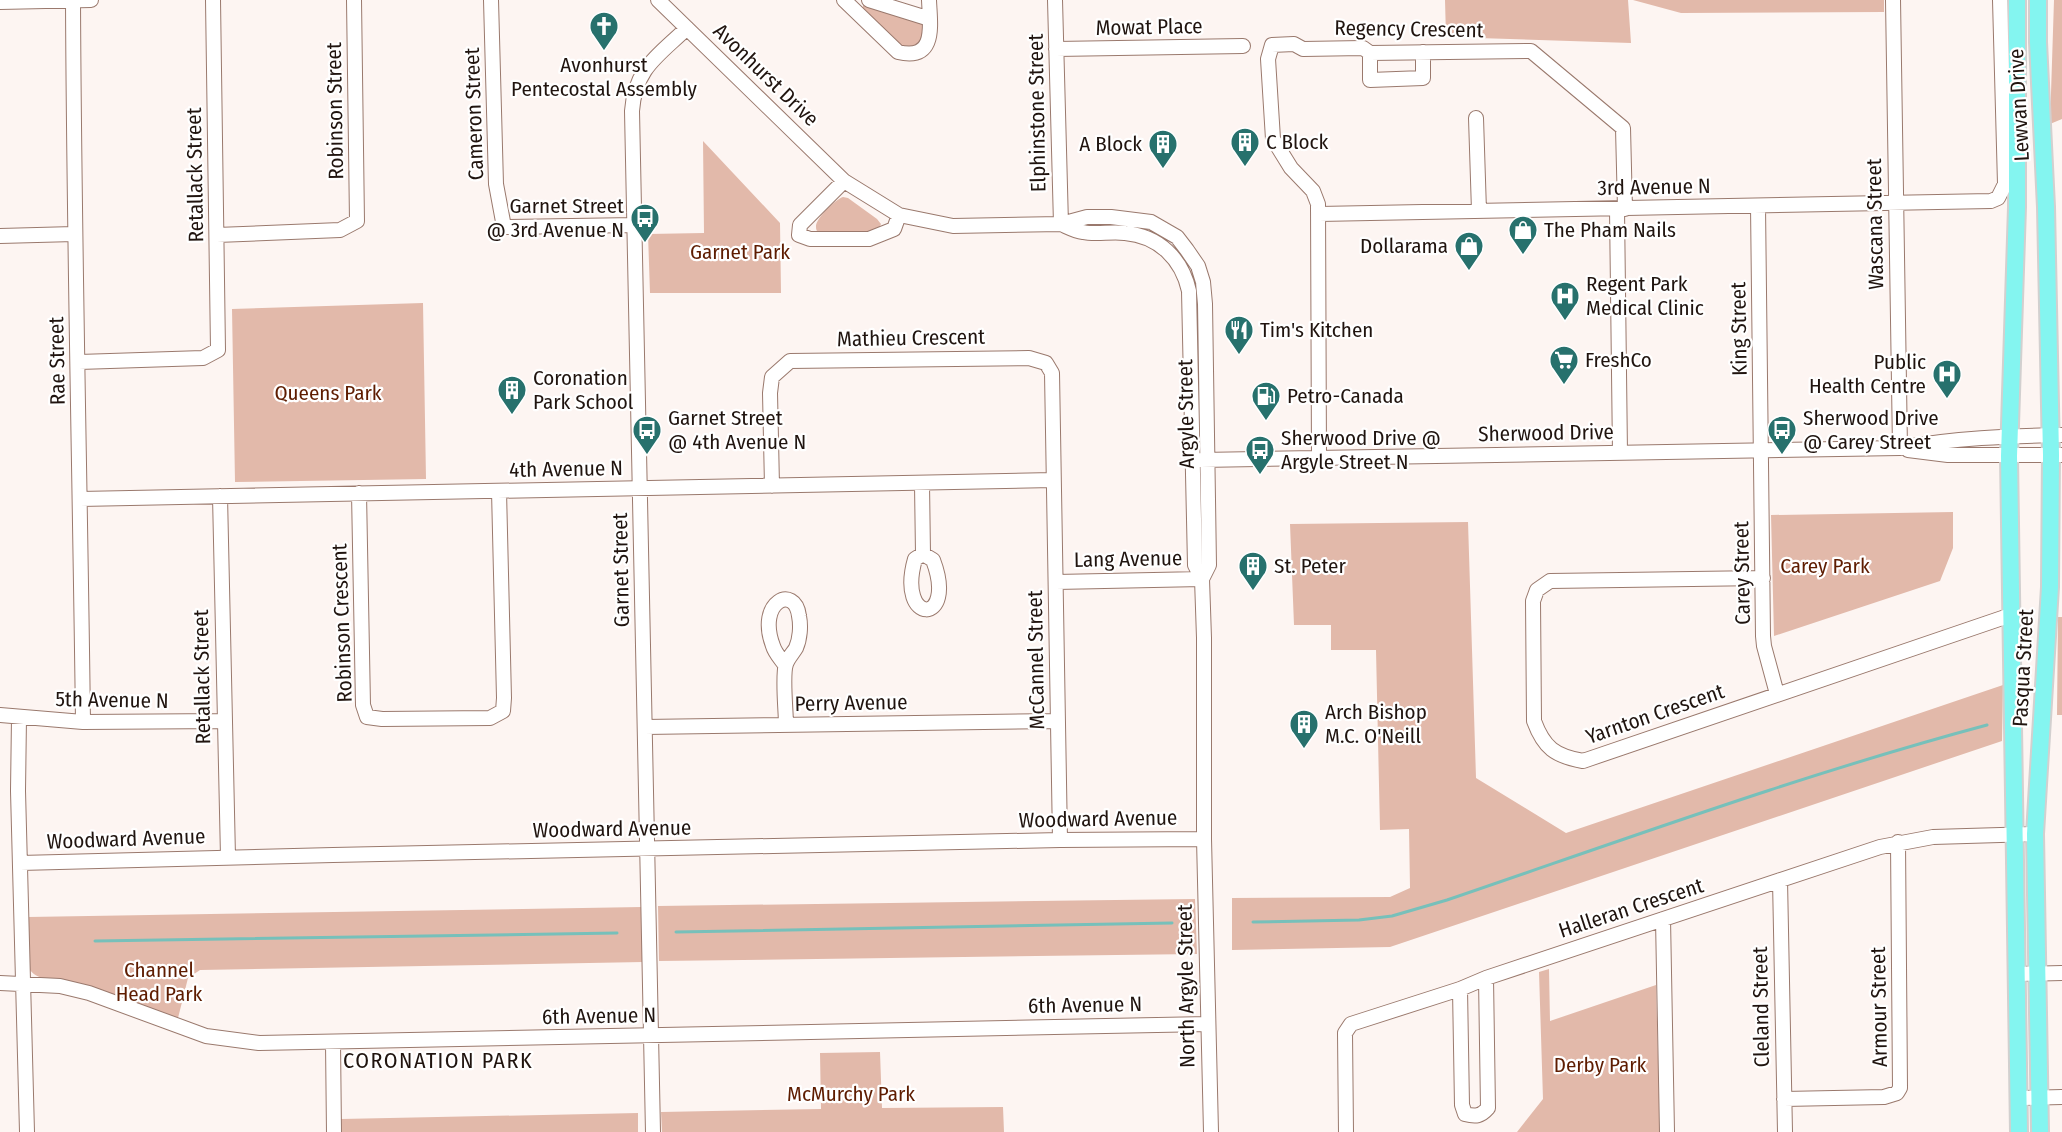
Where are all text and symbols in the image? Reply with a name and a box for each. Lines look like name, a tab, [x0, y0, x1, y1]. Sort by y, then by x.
church icon: Avonhurst Pentecostal Assembly	[588, 10, 620, 52]
street label: Mowat Place	[1095, 13, 1203, 41]
street label: Regency Crescent	[1334, 15, 1484, 43]
street label: Avonhurst Drive	[708, 18, 824, 132]
street label: Elphinstone Street	[1023, 33, 1051, 192]
street label: Robinson Street	[321, 42, 349, 180]
street label: Cameron Street	[459, 47, 489, 181]
street label: Lewvan Drive	[2003, 48, 2035, 162]
place label: Avonhurst Pentecostal Assembly	[511, 52, 698, 102]
street label: Retallack Street	[181, 107, 209, 243]
building icon: C Block	[1229, 126, 1261, 168]
building icon: A Block	[1147, 128, 1179, 170]
place label: C Block	[1266, 129, 1329, 155]
place label: A Block	[1079, 131, 1142, 157]
street label: Wascana Street	[1861, 158, 1889, 290]
street label: 3rd Avenue N	[1597, 173, 1711, 201]
place label: Garnet Street @ 3rd Avenue N	[486, 193, 624, 243]
bus stop icon: Garnet Street @ 3rd Avenue N	[629, 202, 661, 244]
shop icon: The Pham Nails	[1507, 214, 1539, 256]
place label: The Pham Nails	[1544, 217, 1676, 243]
shop icon: Dollarama	[1453, 230, 1485, 272]
place label: Dollarama	[1360, 233, 1448, 259]
park label: Garnet Park	[690, 239, 790, 265]
place label: Regent Park Medical Clinic	[1586, 271, 1704, 321]
hospital icon: Regent Park Medical Clinic	[1549, 280, 1581, 322]
street label: King Street	[1725, 282, 1753, 376]
restaurant icon: Tim's Kitchen	[1223, 314, 1255, 356]
street label: Rae Street	[43, 316, 71, 405]
place label: Tim's Kitchen	[1260, 317, 1373, 343]
street label: Mathieu Crescent	[837, 324, 985, 352]
supermarket icon: FreshCo	[1548, 344, 1580, 386]
place label: FreshCo	[1585, 347, 1652, 373]
place label: Public Health Centre	[1809, 349, 1926, 399]
hospital icon: Public Health Centre	[1931, 358, 1963, 400]
street label: Argyle Street	[1172, 359, 1200, 469]
place label: Coronation Park School	[533, 365, 634, 415]
building icon: Coronation Park School	[496, 374, 528, 416]
park label: Queens Park	[274, 380, 382, 406]
fuel station icon: Petro-Canada	[1250, 380, 1282, 422]
place label: Petro-Canada	[1287, 383, 1404, 409]
place label: Garnet Street @ 4th Avenue N	[668, 405, 806, 455]
place label: Sherwood Drive @ Carey Street	[1803, 405, 1939, 455]
bus stop icon: Garnet Street @ 4th Avenue N	[631, 414, 663, 456]
bus stop icon: Sherwood Drive @ Carey Street	[1766, 414, 1798, 456]
street label: Sherwood Drive	[1478, 419, 1614, 447]
place label: Sherwood Drive @ Argyle Street N	[1281, 425, 1441, 475]
bus stop icon: Sherwood Drive @ Argyle Street N	[1244, 434, 1276, 476]
street label: 4th Avenue N	[509, 455, 623, 483]
street label: Garnet Street	[607, 512, 635, 627]
street label: Carey Street	[1728, 521, 1756, 625]
street label: Robinson Crescent	[326, 543, 358, 703]
street label: Lang Avenue	[1074, 545, 1182, 573]
building icon: St. Peter	[1237, 550, 1269, 592]
place label: St. Peter	[1274, 553, 1346, 579]
park label: Carey Park	[1780, 553, 1870, 579]
street label: McCannel Street	[1022, 590, 1050, 730]
street label: Pasqua Street	[2007, 608, 2039, 728]
street label: Retallack Street	[188, 609, 216, 745]
street label: Yarnton Crescent	[1582, 678, 1728, 750]
street label: 5th Avenue N	[55, 686, 169, 714]
street label: Perry Avenue	[794, 689, 908, 717]
place label: Arch Bishop M.C. O'Neill	[1325, 699, 1427, 749]
building icon: Arch Bishop M.C. O'Neill	[1288, 708, 1320, 750]
street label: Woodward Avenue	[1018, 805, 1178, 833]
street label: Woodward Avenue	[532, 815, 692, 843]
street label: Woodward Avenue	[46, 823, 206, 855]
street label: Halleran Crescent	[1555, 872, 1707, 944]
street label: North Argyle Street	[1172, 904, 1200, 1068]
street label: Cleland Street	[1747, 946, 1775, 1068]
street label: Armour Street	[1865, 946, 1893, 1067]
park label: Channel Head Park	[116, 957, 203, 1007]
street label: 6th Avenue N	[1028, 991, 1142, 1019]
street label: 6th Avenue N	[542, 1002, 656, 1030]
district label: CORONATION PARK	[343, 1047, 533, 1074]
park label: Derby Park	[1554, 1052, 1647, 1078]
park label: McMurchy Park	[787, 1081, 915, 1107]

